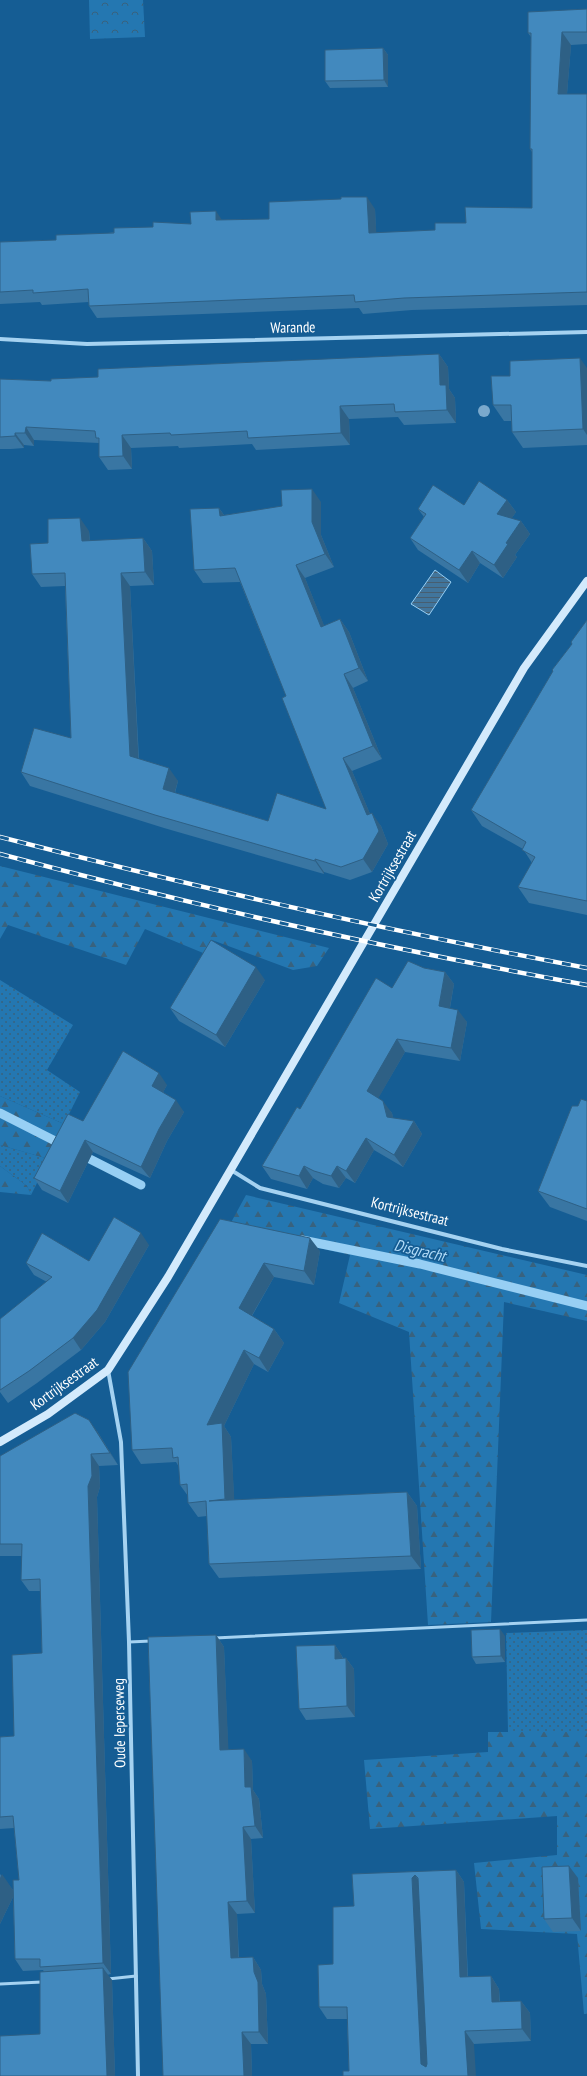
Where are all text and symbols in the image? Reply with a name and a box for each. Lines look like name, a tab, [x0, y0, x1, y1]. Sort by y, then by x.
street label: Warande	[270, 317, 316, 337]
street label: Kortrijksestraat	[364, 827, 420, 905]
street label: Kortrijksestraat	[369, 1192, 451, 1230]
water label: Disgracht	[392, 1234, 449, 1266]
street label: Kortrijksestraat	[26, 1352, 102, 1414]
street label: Oude Ieperseweg	[109, 1678, 129, 1768]

